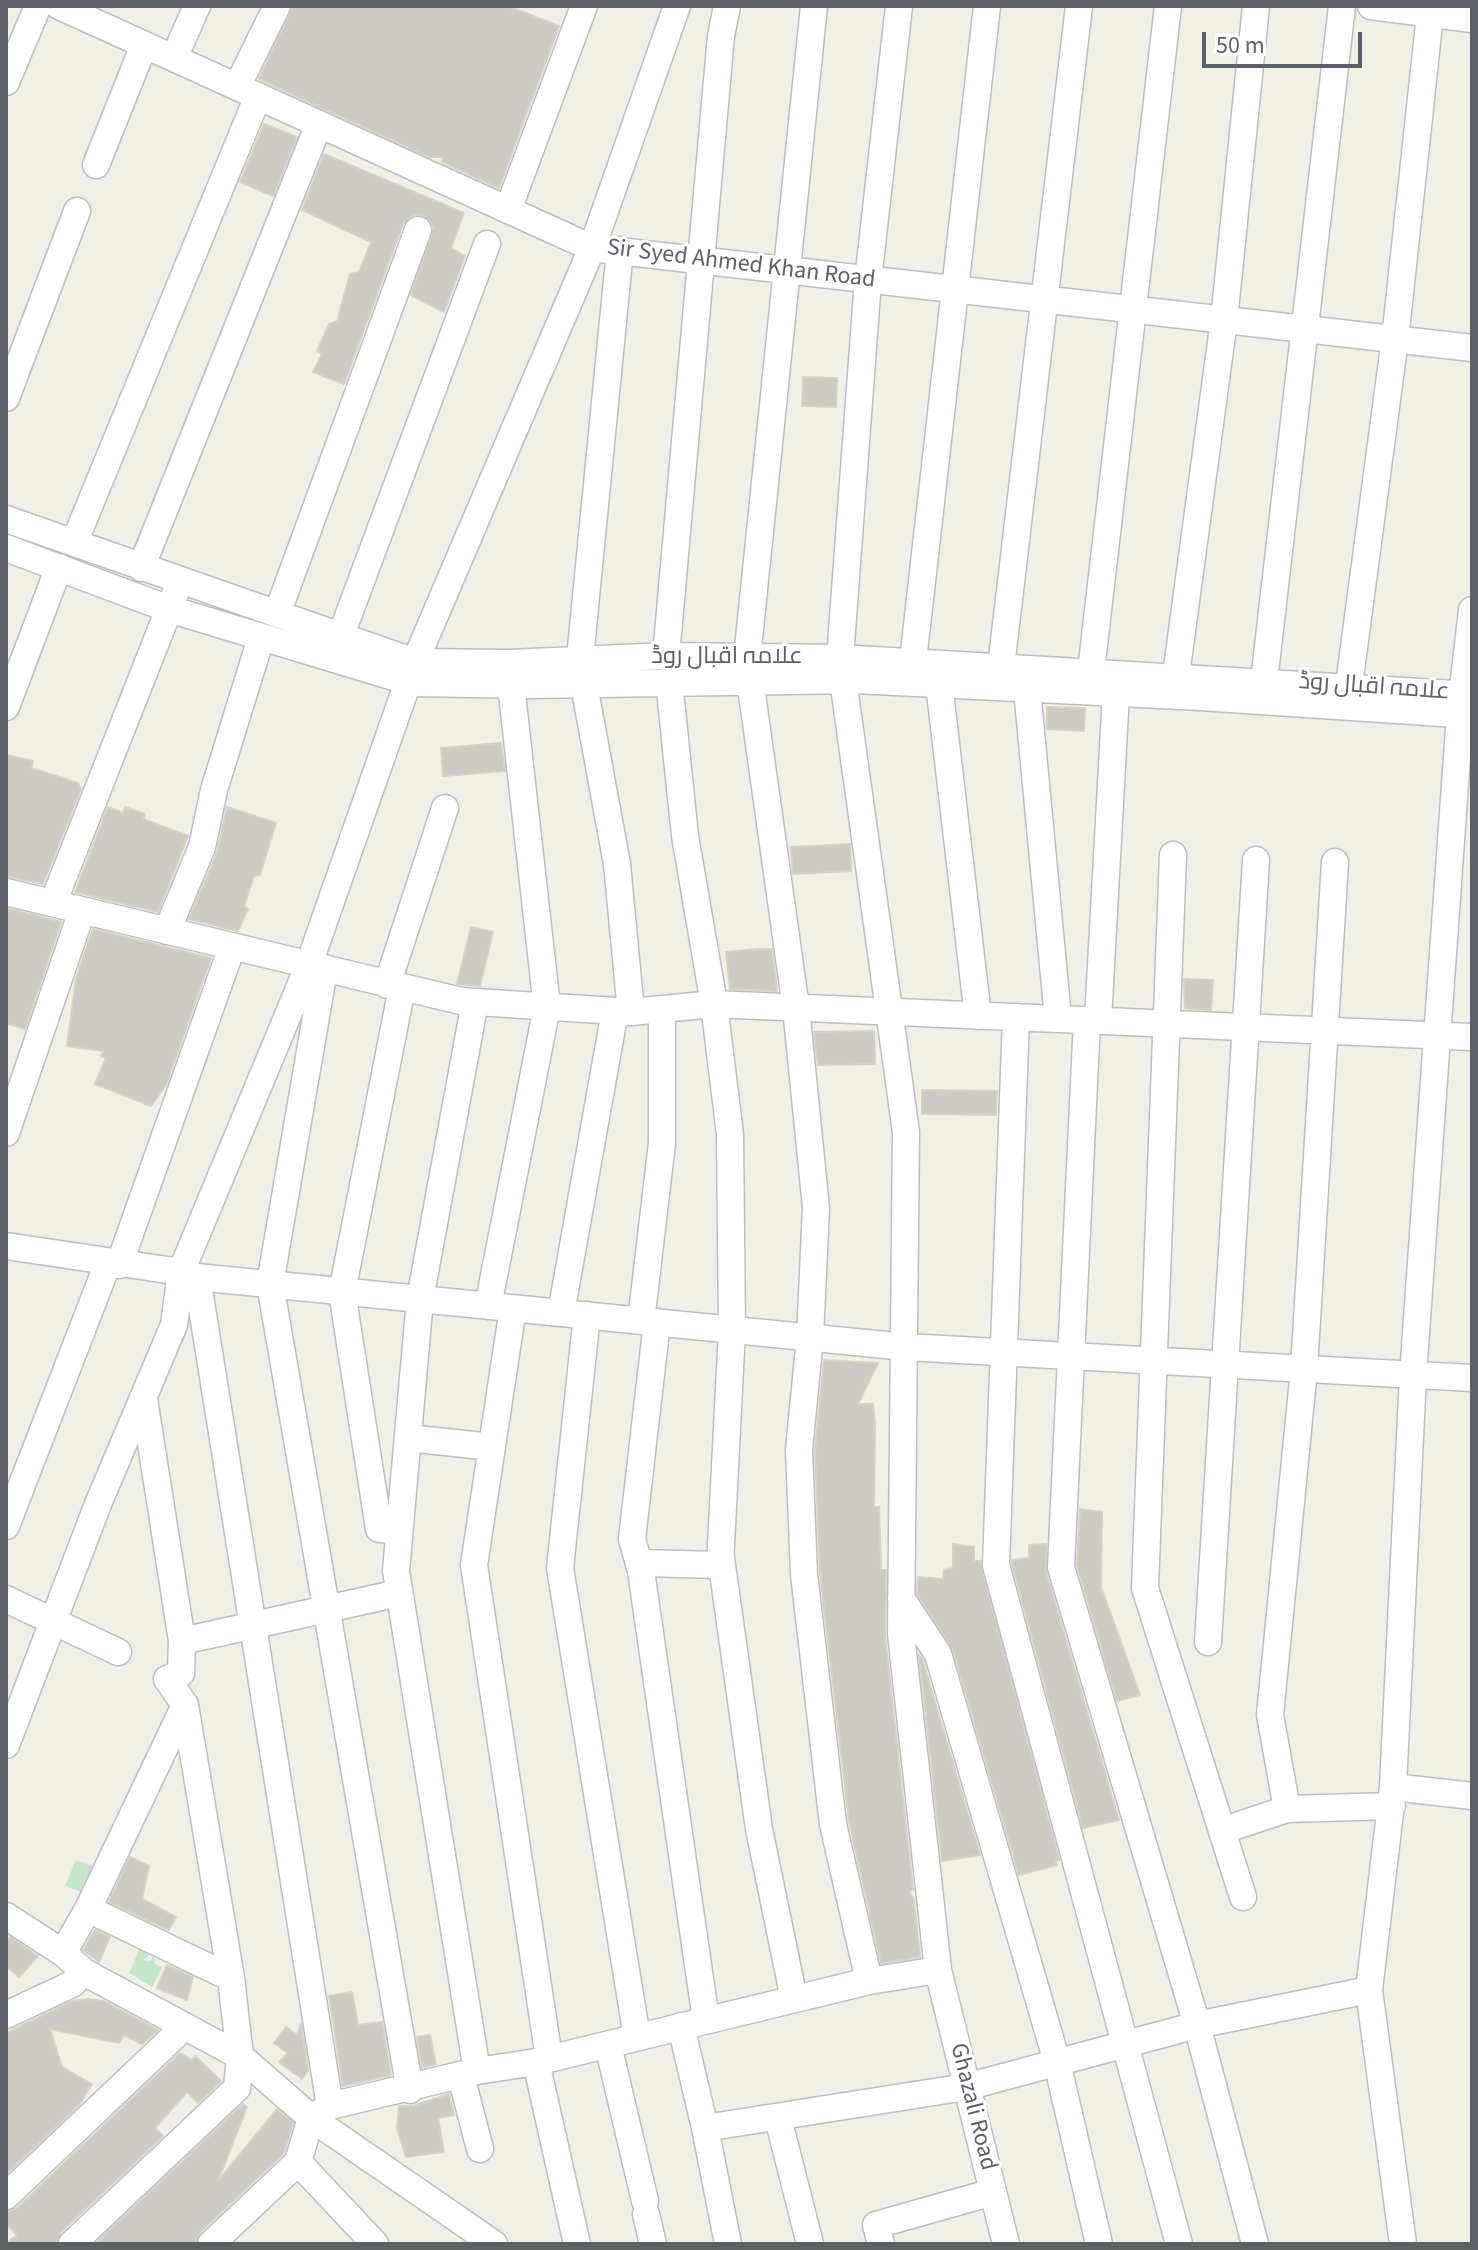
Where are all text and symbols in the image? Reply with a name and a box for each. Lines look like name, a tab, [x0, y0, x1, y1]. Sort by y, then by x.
scale bar	[1206, 16, 1366, 66]
text: 50 m	[1216, 28, 1265, 63]
street label: Sir Syed Ahmed Khan Road	[605, 234, 877, 296]
street label: علامہ اقبال روڈ	[651, 644, 803, 672]
street label: علامہ اقبال روڈ	[1298, 668, 1450, 708]
street label: Ghazali Road	[942, 2040, 1002, 2174]

